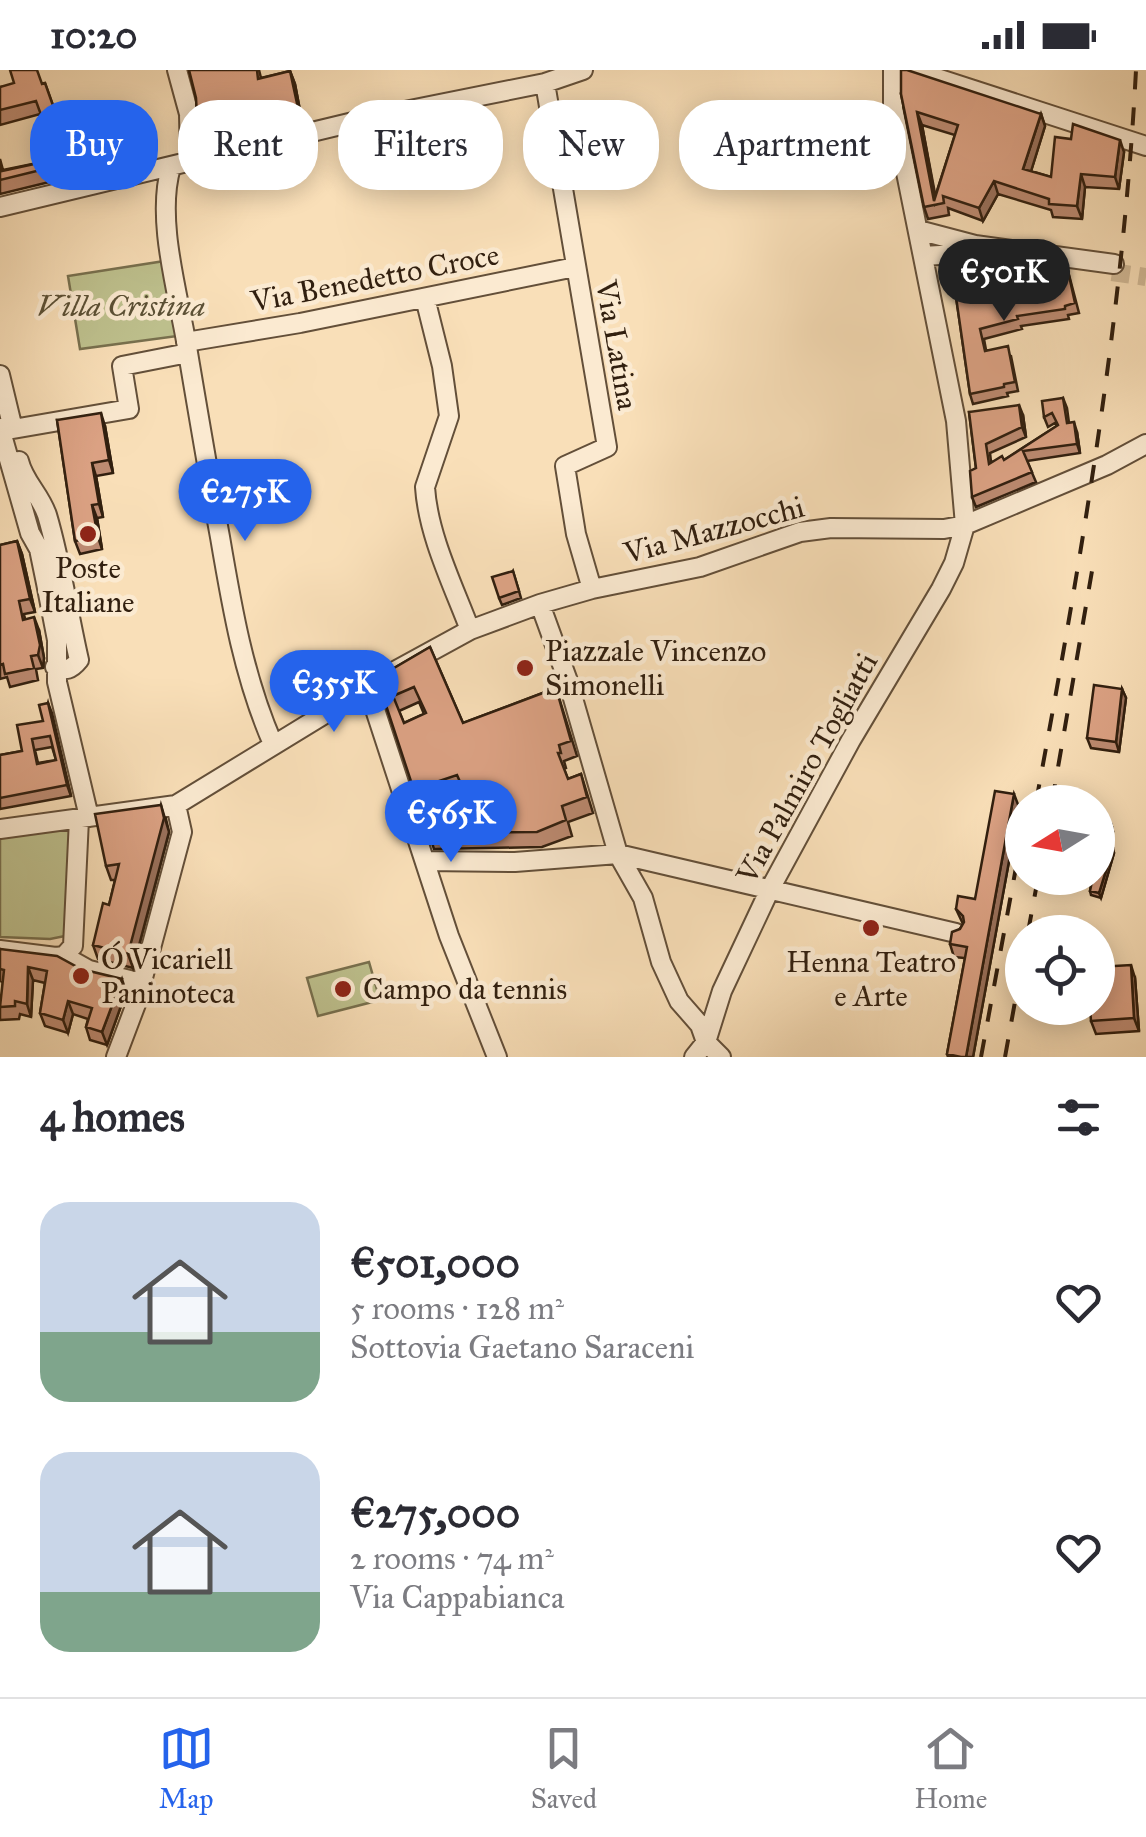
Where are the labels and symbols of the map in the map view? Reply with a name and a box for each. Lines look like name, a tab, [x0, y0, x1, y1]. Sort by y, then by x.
street label: Via Benedetto Croce	[247, 236, 502, 320]
pin: €501K	[934, 239, 1074, 324]
street label: Via Latina	[588, 276, 646, 413]
park label: Villa Cristina	[37, 288, 205, 324]
pin: €275K	[175, 459, 315, 544]
street label: Via Mazzocchi	[619, 489, 808, 572]
marker: Poste Italiane	[77, 523, 99, 545]
place label: Poste Italiane	[41, 550, 135, 620]
place label: Piazzale Vincenzo Simonelli	[545, 633, 766, 703]
street label: Via Palmiro Togliatti	[728, 646, 885, 890]
pin: €355K	[264, 650, 404, 735]
marker: Piazzale Vincenzo Simonelli	[514, 657, 536, 679]
pin: €565K	[381, 780, 521, 865]
north arrow	[1005, 785, 1115, 895]
marker: Henna Teatro e Arte	[860, 917, 882, 939]
place label: Ó Vicariell Paninoteca	[101, 940, 235, 1011]
place label: Henna Teatro e Arte	[786, 944, 956, 1014]
marker: Ó Vicariell Paninoteca	[70, 965, 92, 987]
place label: Campo da tennis	[363, 971, 567, 1007]
marker: Campo da tennis	[332, 978, 354, 1000]

